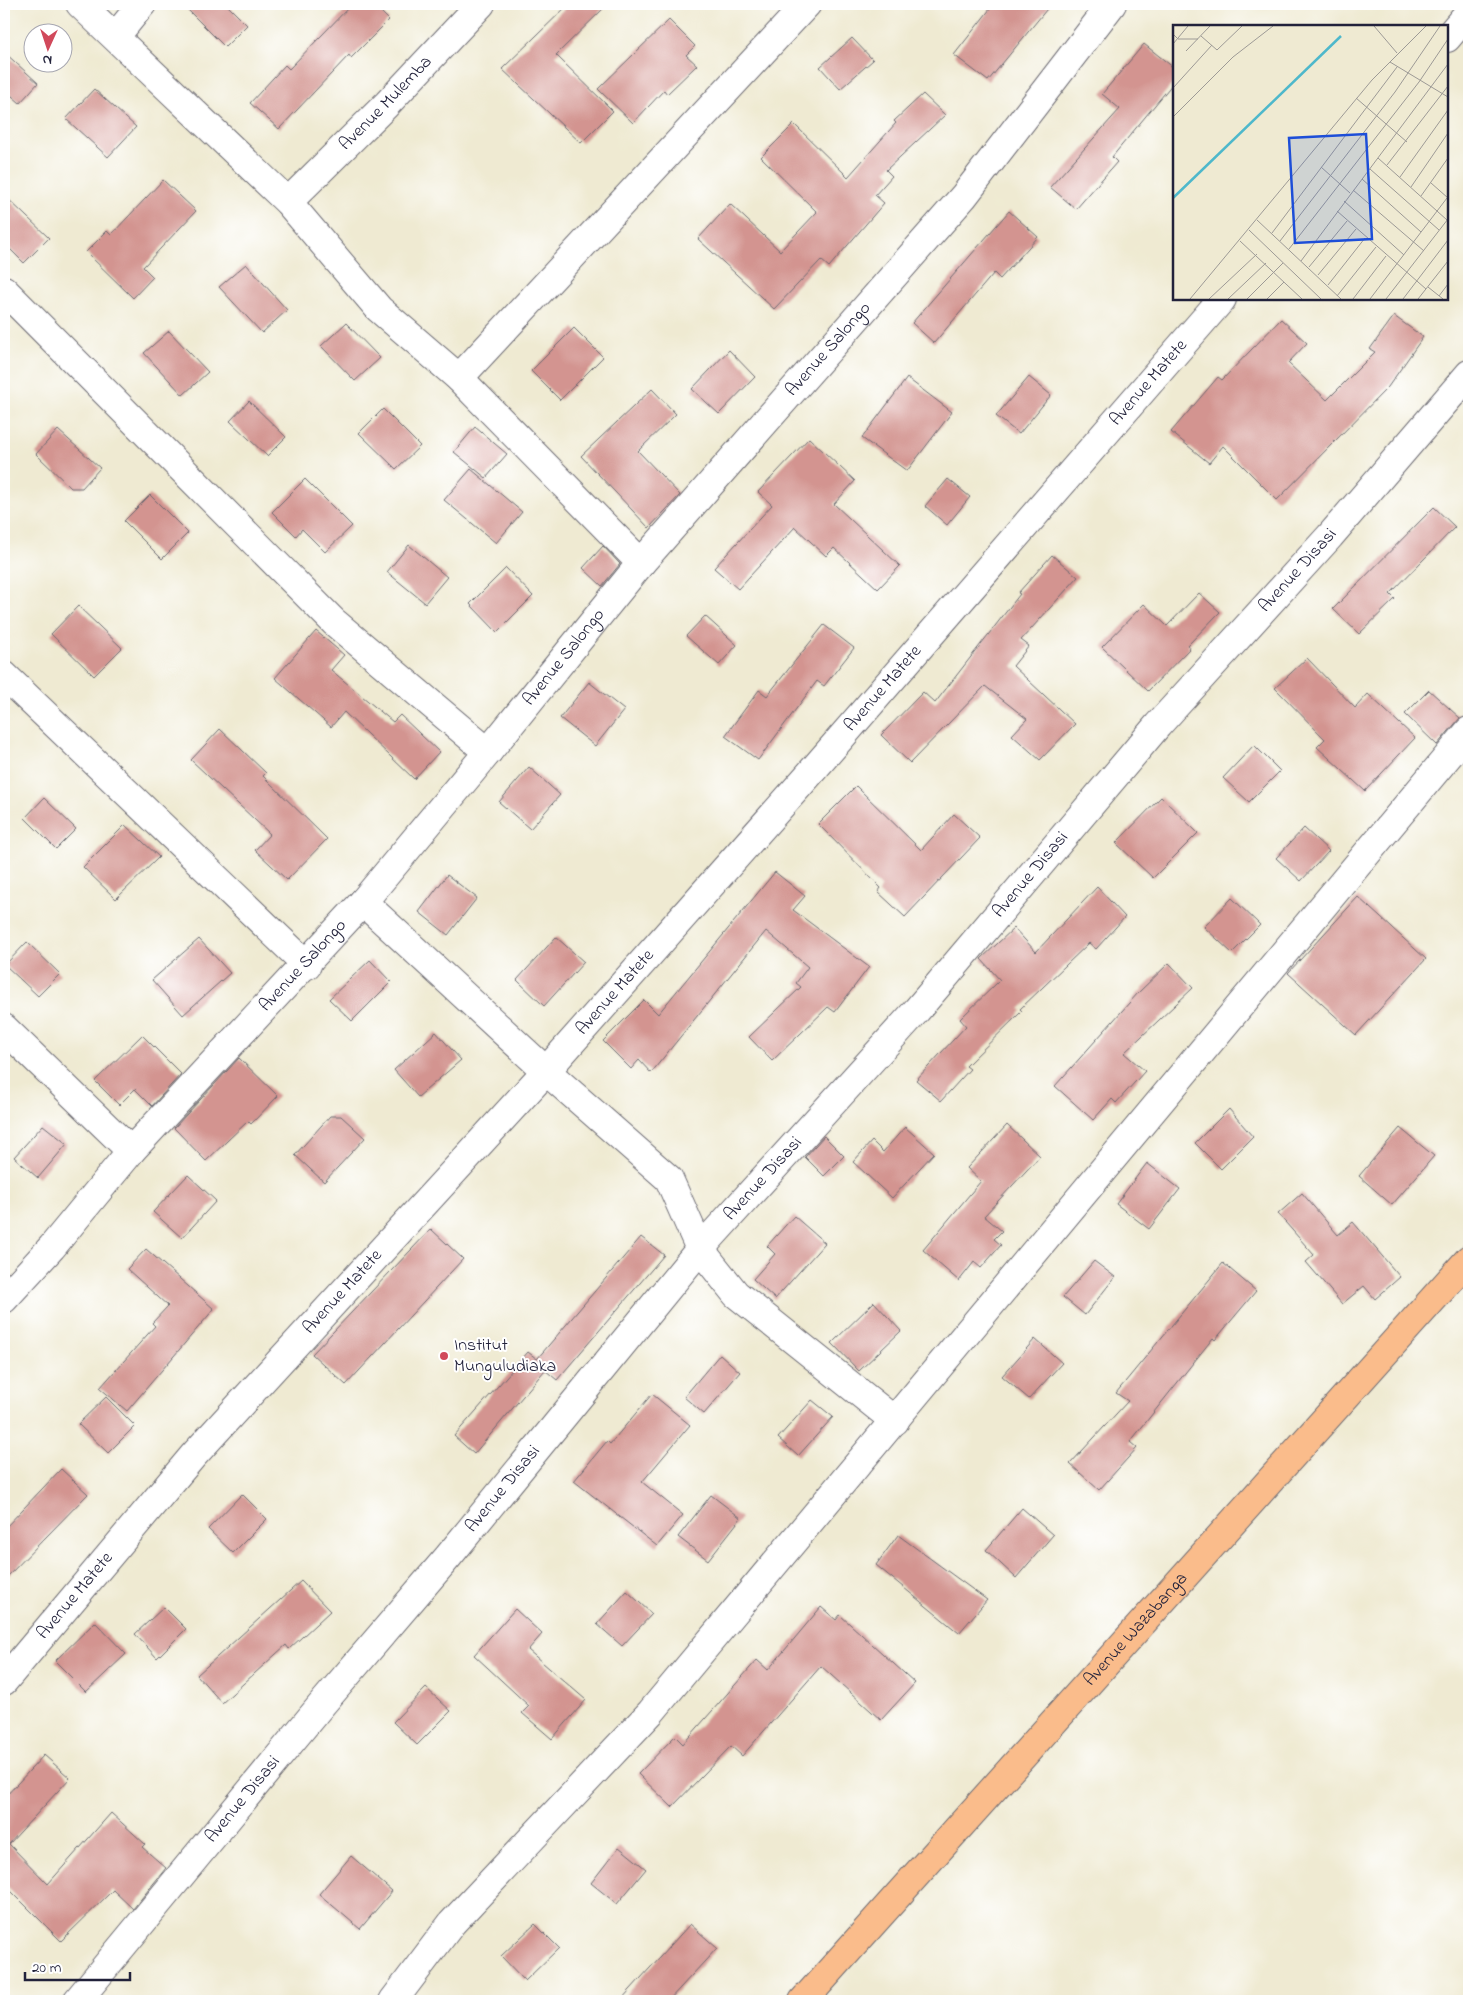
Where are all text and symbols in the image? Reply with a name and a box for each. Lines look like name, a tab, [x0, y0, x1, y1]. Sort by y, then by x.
north arrow	[22, 22, 72, 72]
inset map	[1173, 25, 1448, 300]
text: N	[42, 49, 53, 70]
street label: Avenue Mulemba	[334, 50, 439, 157]
street label: Avenue Salongo	[780, 297, 878, 403]
street label: Avenue Matete	[1104, 333, 1195, 432]
street label: Avenue Disasi	[1253, 523, 1344, 619]
street label: Avenue Salongo	[517, 603, 612, 712]
street label: Avenue Matete	[838, 639, 929, 738]
street label: Avenue Disasi	[987, 826, 1075, 924]
street label: Avenue Salongo	[254, 914, 353, 1018]
street label: Avenue Matete	[570, 943, 662, 1041]
street label: Avenue Disasi	[718, 1131, 809, 1227]
street label: Avenue Matete	[297, 1243, 390, 1341]
place label: Institut Munguludiaka	[454, 1333, 556, 1381]
marker: Institut Munguludiaka	[438, 1350, 450, 1362]
street label: Avenue Disasi	[460, 1440, 547, 1539]
street label: Avenue Matete	[31, 1546, 120, 1645]
street label: Avenue Wazabanga	[1078, 1567, 1195, 1692]
street label: Avenue Disasi	[199, 1751, 287, 1849]
scale bar	[25, 1950, 130, 1982]
text: 20 m	[32, 1957, 62, 1979]

